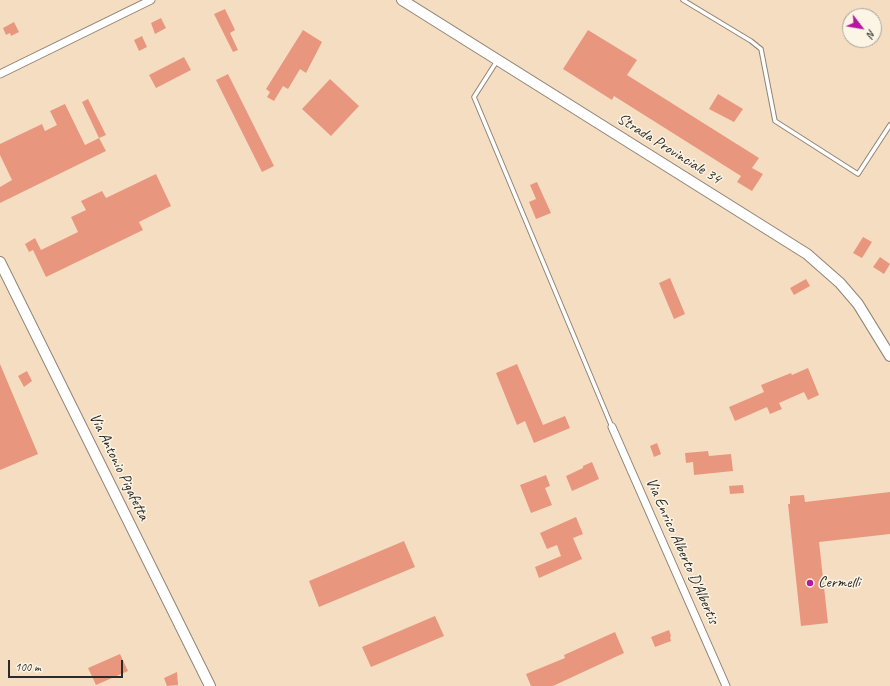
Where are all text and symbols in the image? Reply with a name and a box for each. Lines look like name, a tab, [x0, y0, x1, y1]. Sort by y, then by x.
north arrow	[842, 8, 882, 48]
text: N	[864, 27, 879, 40]
street label: Strada Provinciale 34	[614, 109, 724, 189]
street label: Via Antonio Pigafetta	[85, 410, 153, 524]
street label: Via Enrico Alberto D'Albertis	[641, 475, 723, 627]
place label: Cermelli	[818, 573, 860, 593]
marker: Cermelli	[805, 578, 815, 588]
scale bar	[10, 652, 125, 678]
text: 100 m	[15, 659, 41, 675]

